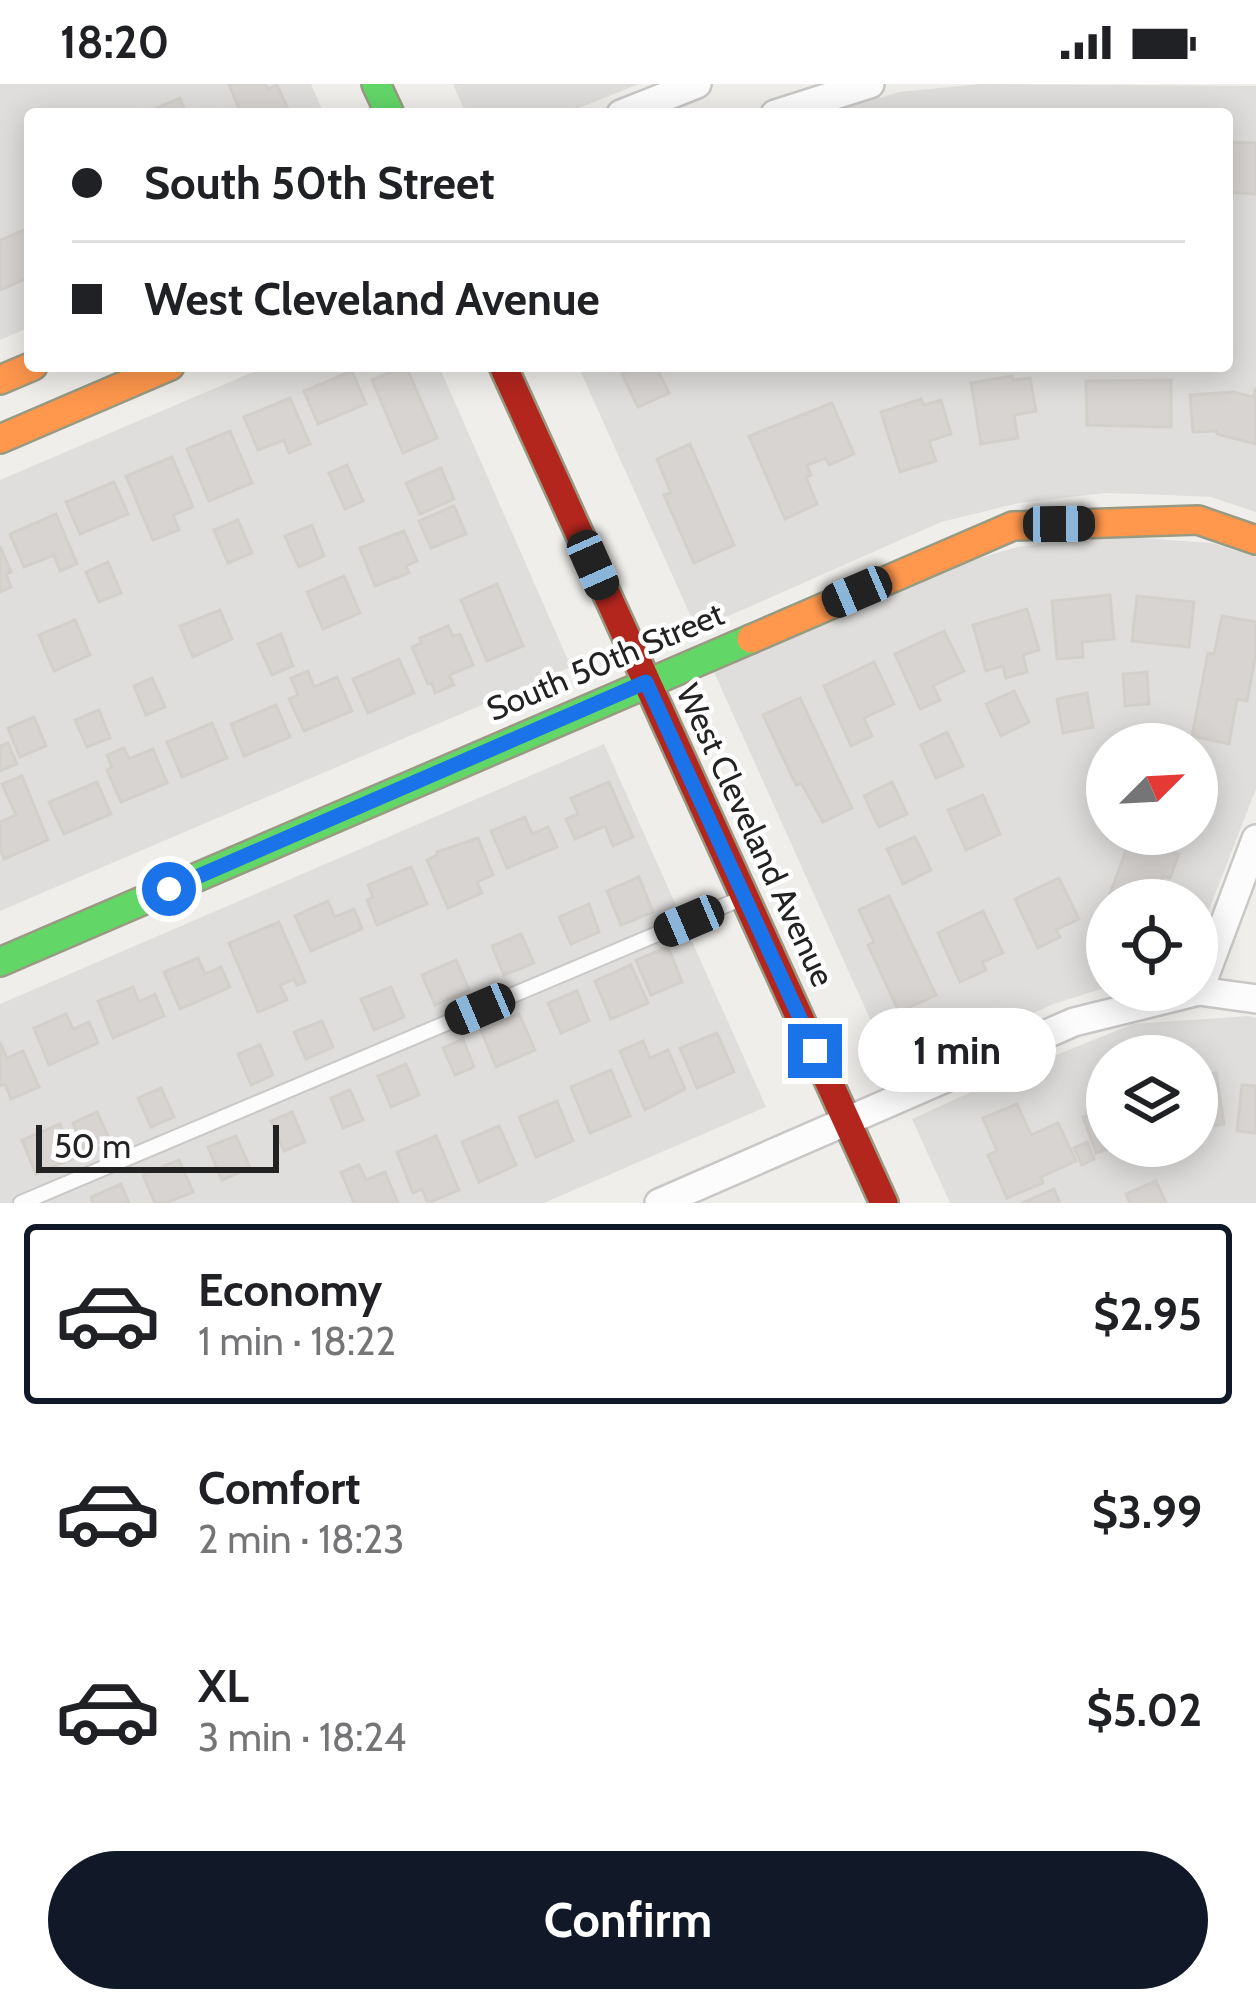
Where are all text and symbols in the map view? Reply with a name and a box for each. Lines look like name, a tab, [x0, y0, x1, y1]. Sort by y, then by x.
text: 18:20	[60, 15, 169, 69]
text: South 50th Street	[144, 156, 495, 210]
text: West Cleveland Avenue	[144, 272, 600, 326]
car	[1023, 505, 1095, 543]
car	[562, 525, 624, 605]
car	[817, 561, 897, 623]
street label: South 50th Street	[481, 593, 729, 729]
street label: West Cleveland Avenue	[668, 677, 844, 993]
north arrow	[1086, 723, 1218, 855]
map controls	[1086, 723, 1218, 1167]
route start	[142, 862, 196, 916]
button: locate	[1086, 879, 1218, 1011]
car	[649, 890, 729, 952]
car	[440, 978, 520, 1040]
callout: 1 min	[857, 1009, 1055, 1093]
route end	[788, 1024, 842, 1078]
text: 1 min	[913, 1026, 1001, 1074]
button: layers	[1086, 1035, 1218, 1167]
scale bar	[36, 1119, 279, 1172]
text: 50 m	[54, 1126, 131, 1166]
icon: car	[54, 1260, 162, 1368]
text: Economy	[198, 1263, 382, 1317]
text: $2.95	[1093, 1287, 1202, 1341]
text: 1 min · 18:22	[198, 1317, 396, 1365]
icon: car	[54, 1458, 162, 1566]
text: Comfort	[198, 1461, 361, 1515]
text: $3.99	[1092, 1485, 1202, 1539]
text: 2 min · 18:23	[198, 1515, 404, 1563]
icon: car	[54, 1656, 162, 1764]
text: XL	[198, 1659, 249, 1713]
text: $5.02	[1087, 1683, 1202, 1737]
text: 3 min · 18:24	[198, 1713, 406, 1761]
button: Confirm	[48, 1851, 1208, 1989]

